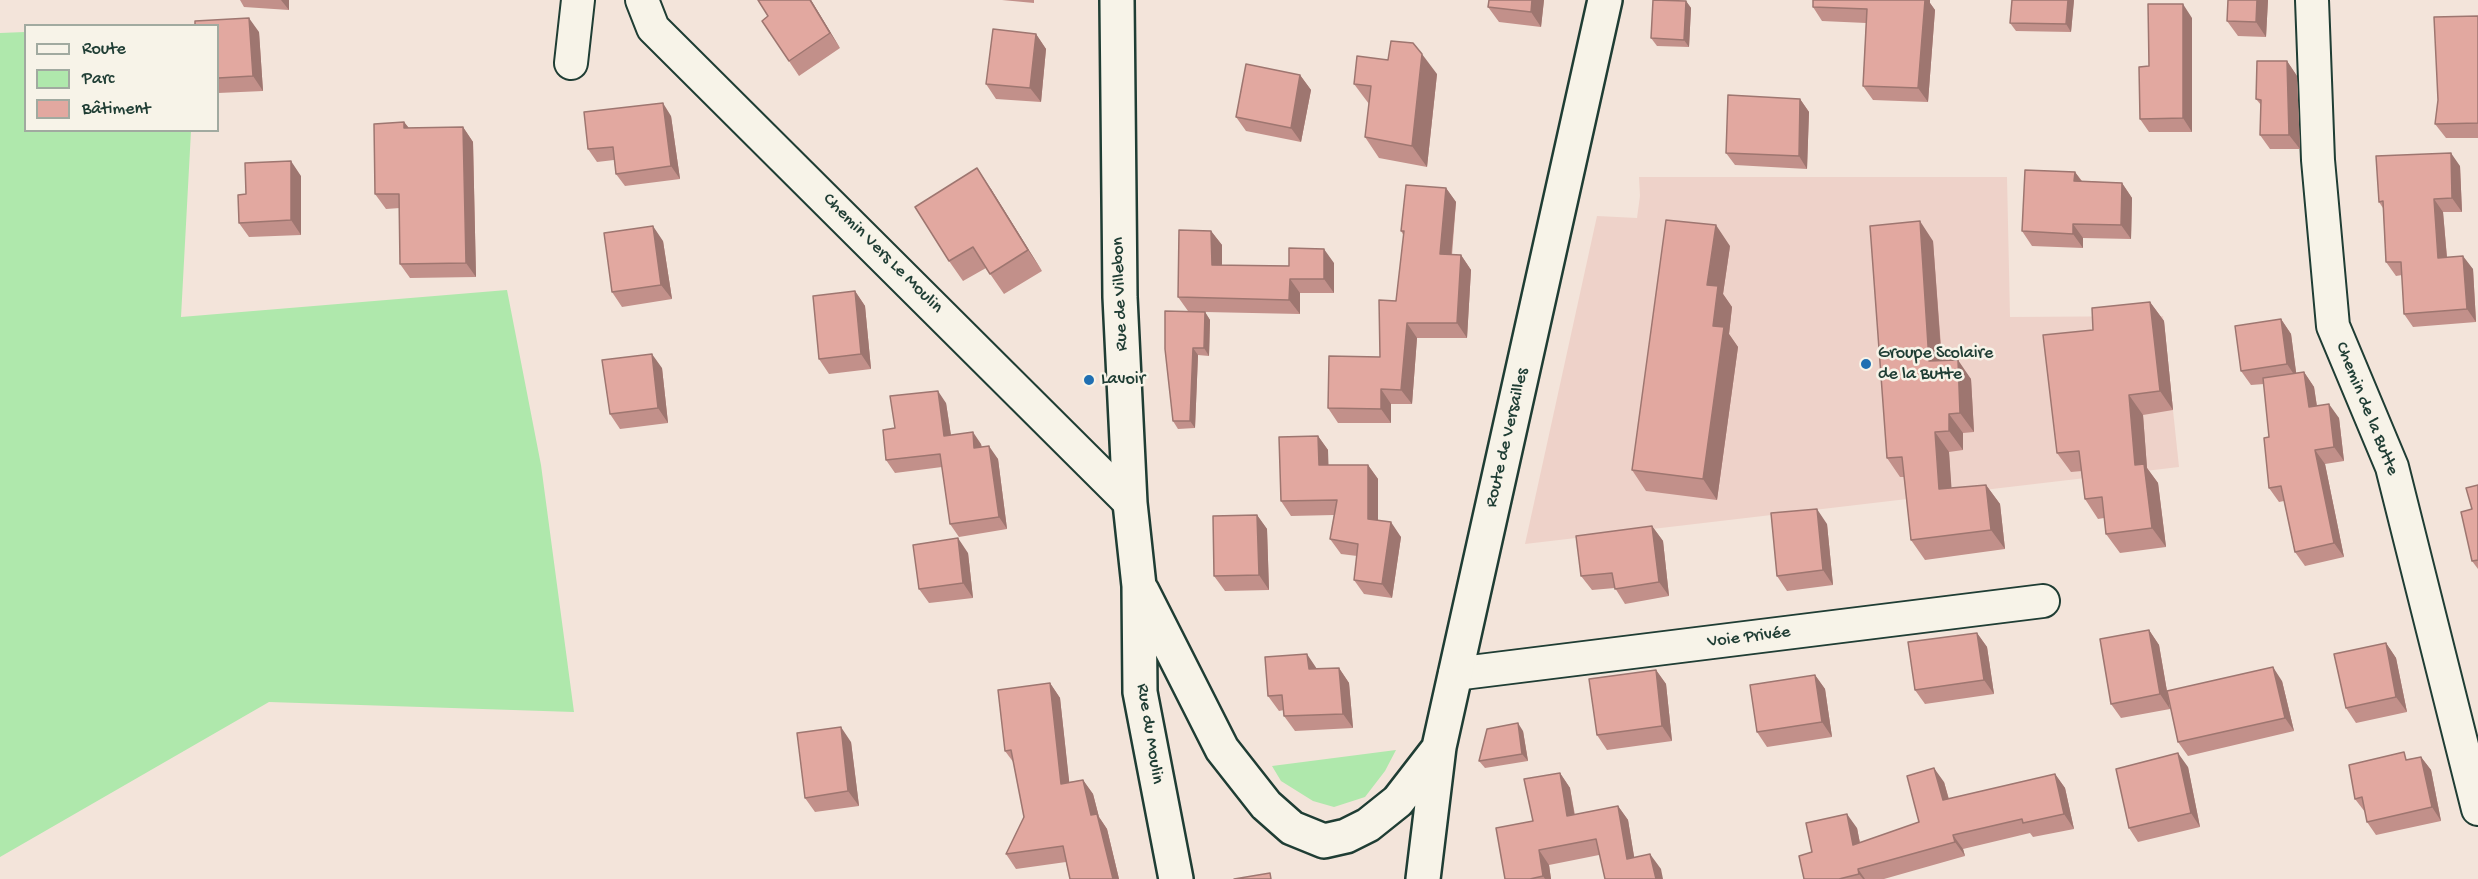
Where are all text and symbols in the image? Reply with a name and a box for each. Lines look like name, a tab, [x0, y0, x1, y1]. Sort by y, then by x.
legend	[24, 24, 219, 132]
text: Route	[82, 39, 126, 60]
text: Parc	[82, 69, 114, 90]
text: Bâtiment	[82, 99, 150, 120]
street label: Chemin Vers Le Moulin	[817, 189, 947, 319]
street label: Rue de Villebon	[1108, 237, 1134, 351]
street label: Chemin de la Butte	[2329, 339, 2403, 479]
place label: Groupe Scolaire de la Butte	[1878, 343, 1993, 386]
marker: Groupe Scolaire de la Butte	[1859, 357, 1873, 371]
street label: Route de Versailles	[1481, 366, 1535, 510]
place label: Lavoir	[1101, 369, 1145, 391]
marker: Lavoir	[1082, 373, 1096, 387]
street label: Voie Privée	[1706, 622, 1792, 654]
street label: Rue du Moulin	[1130, 682, 1168, 786]

